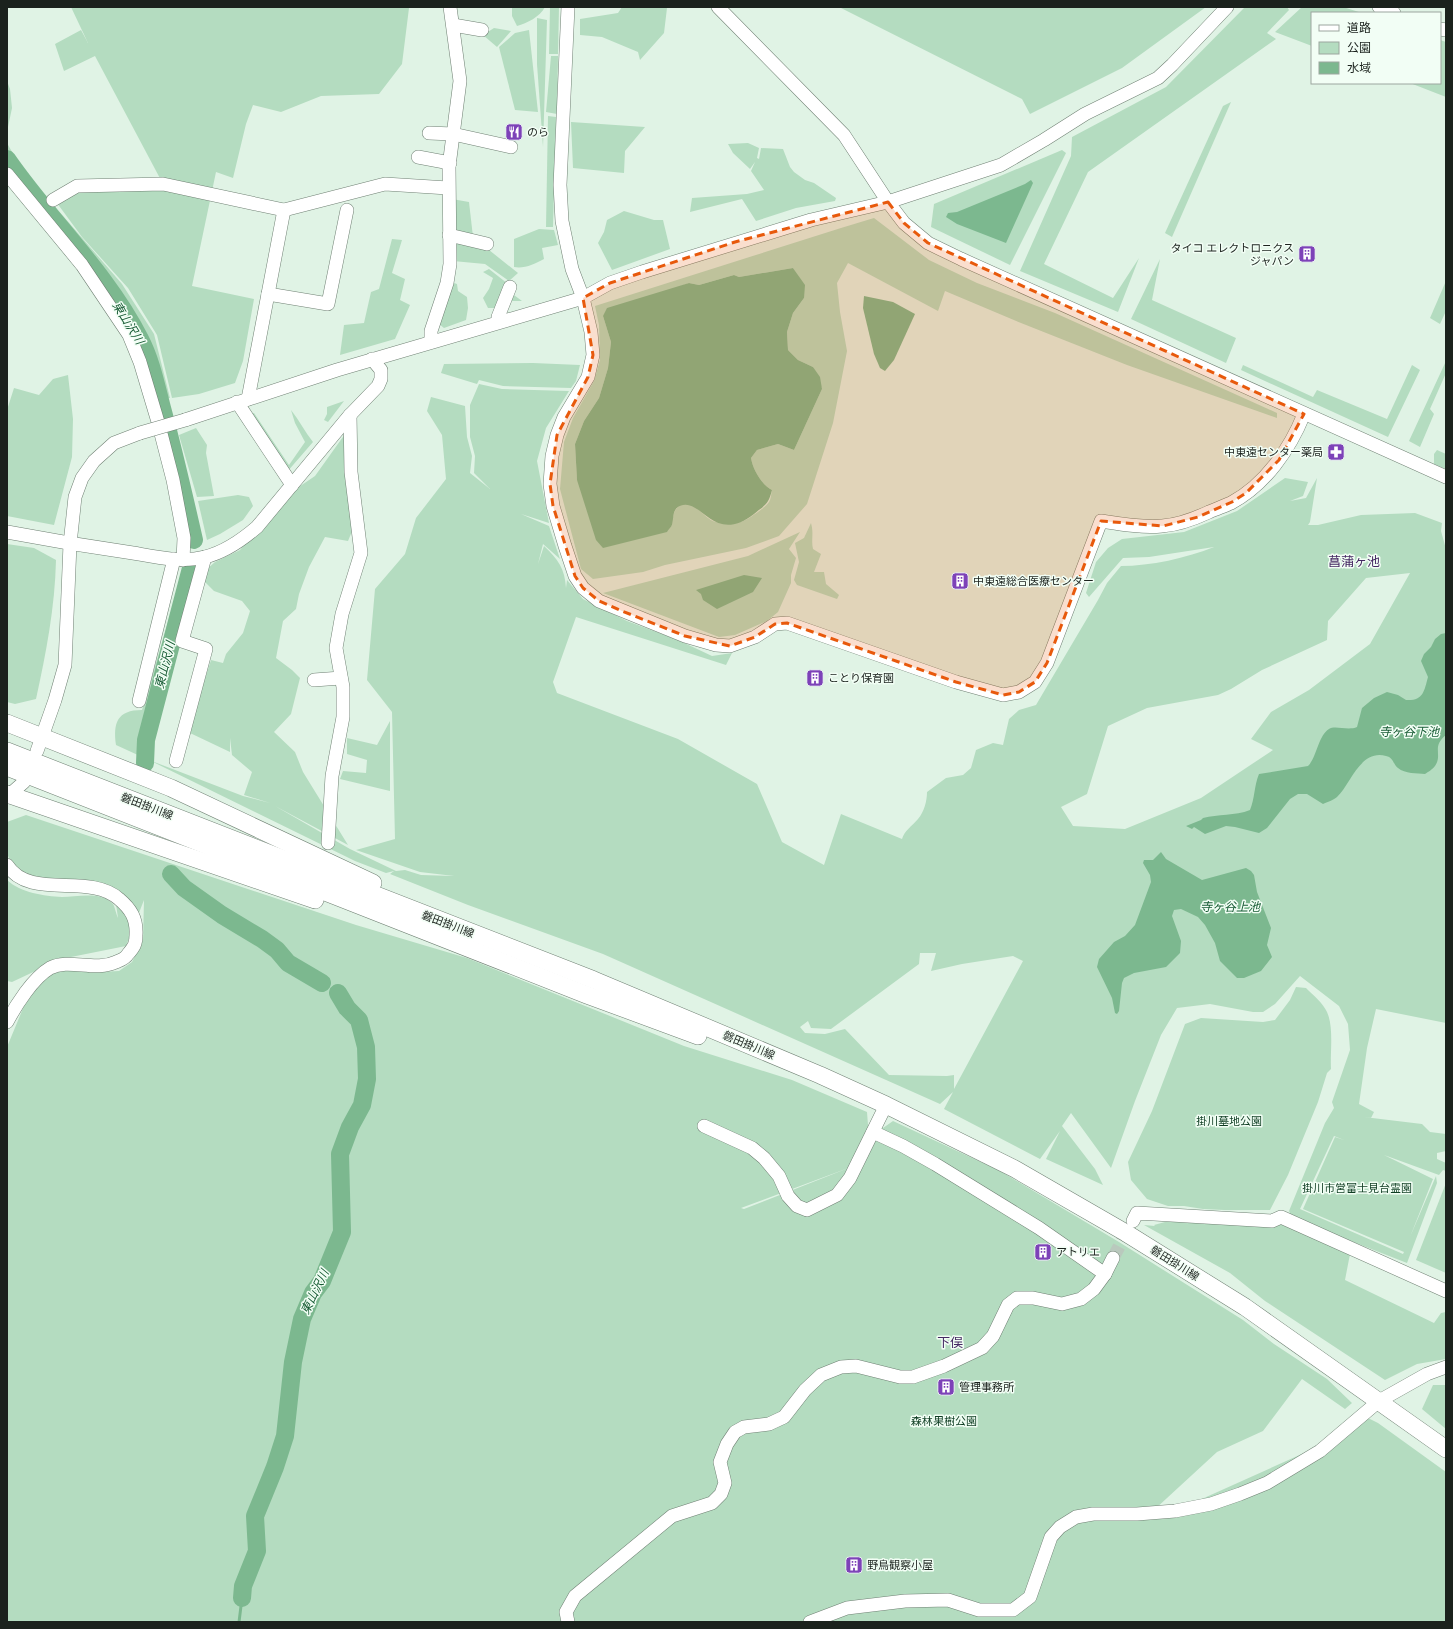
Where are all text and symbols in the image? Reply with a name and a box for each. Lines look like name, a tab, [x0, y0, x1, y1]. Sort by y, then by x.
legend	[1311, 12, 1441, 84]
text: 道路	[1347, 21, 1371, 35]
text: 公園	[1347, 41, 1371, 55]
text: 水域	[1347, 61, 1371, 75]
restaurant icon: のら	[504, 122, 524, 142]
place label: のら	[527, 126, 549, 139]
place label: タイコ エレクトロニクス ジャパン	[1170, 242, 1294, 268]
building icon: タイコ エレクトロニクス ジャパン	[1297, 244, 1317, 264]
water label: 東山沢川	[109, 299, 148, 349]
pharmacy icon: 中東遠センター薬局	[1326, 442, 1346, 462]
place label: 中東遠センター薬局	[1224, 446, 1323, 459]
district label: 菖蒲ヶ池	[1328, 554, 1380, 570]
building icon: 中東遠総合医療センター	[950, 571, 970, 591]
place label: 中東遠総合医療センター	[973, 575, 1094, 588]
water label: 東山沢川	[152, 638, 178, 690]
building icon: ことり保育園	[805, 668, 825, 688]
place label: ことり保育園	[828, 672, 894, 685]
water label: 寺ヶ谷下池	[1379, 725, 1440, 739]
street label: 磐田掛川線	[119, 791, 175, 822]
water label: 寺ヶ谷上池	[1200, 900, 1261, 914]
street label: 磐田掛川線	[420, 909, 476, 940]
street label: 磐田掛川線	[721, 1029, 777, 1062]
park label: 掛川墓地公園	[1196, 1115, 1262, 1128]
park label: 掛川市営富士見台霊園	[1302, 1182, 1412, 1195]
building icon: アトリエ	[1033, 1242, 1053, 1262]
street label: 磐田掛川線	[1148, 1243, 1202, 1284]
place label: アトリエ	[1056, 1246, 1100, 1259]
water label: 東山沢川	[298, 1266, 333, 1317]
district label: 下俣	[937, 1335, 963, 1351]
building icon: 管理事務所	[936, 1377, 956, 1397]
place label: 管理事務所	[959, 1381, 1015, 1394]
park label: 森林果樹公園	[911, 1415, 977, 1428]
building icon: 野鳥観察小屋	[844, 1555, 864, 1575]
place label: 野鳥観察小屋	[867, 1559, 933, 1572]

